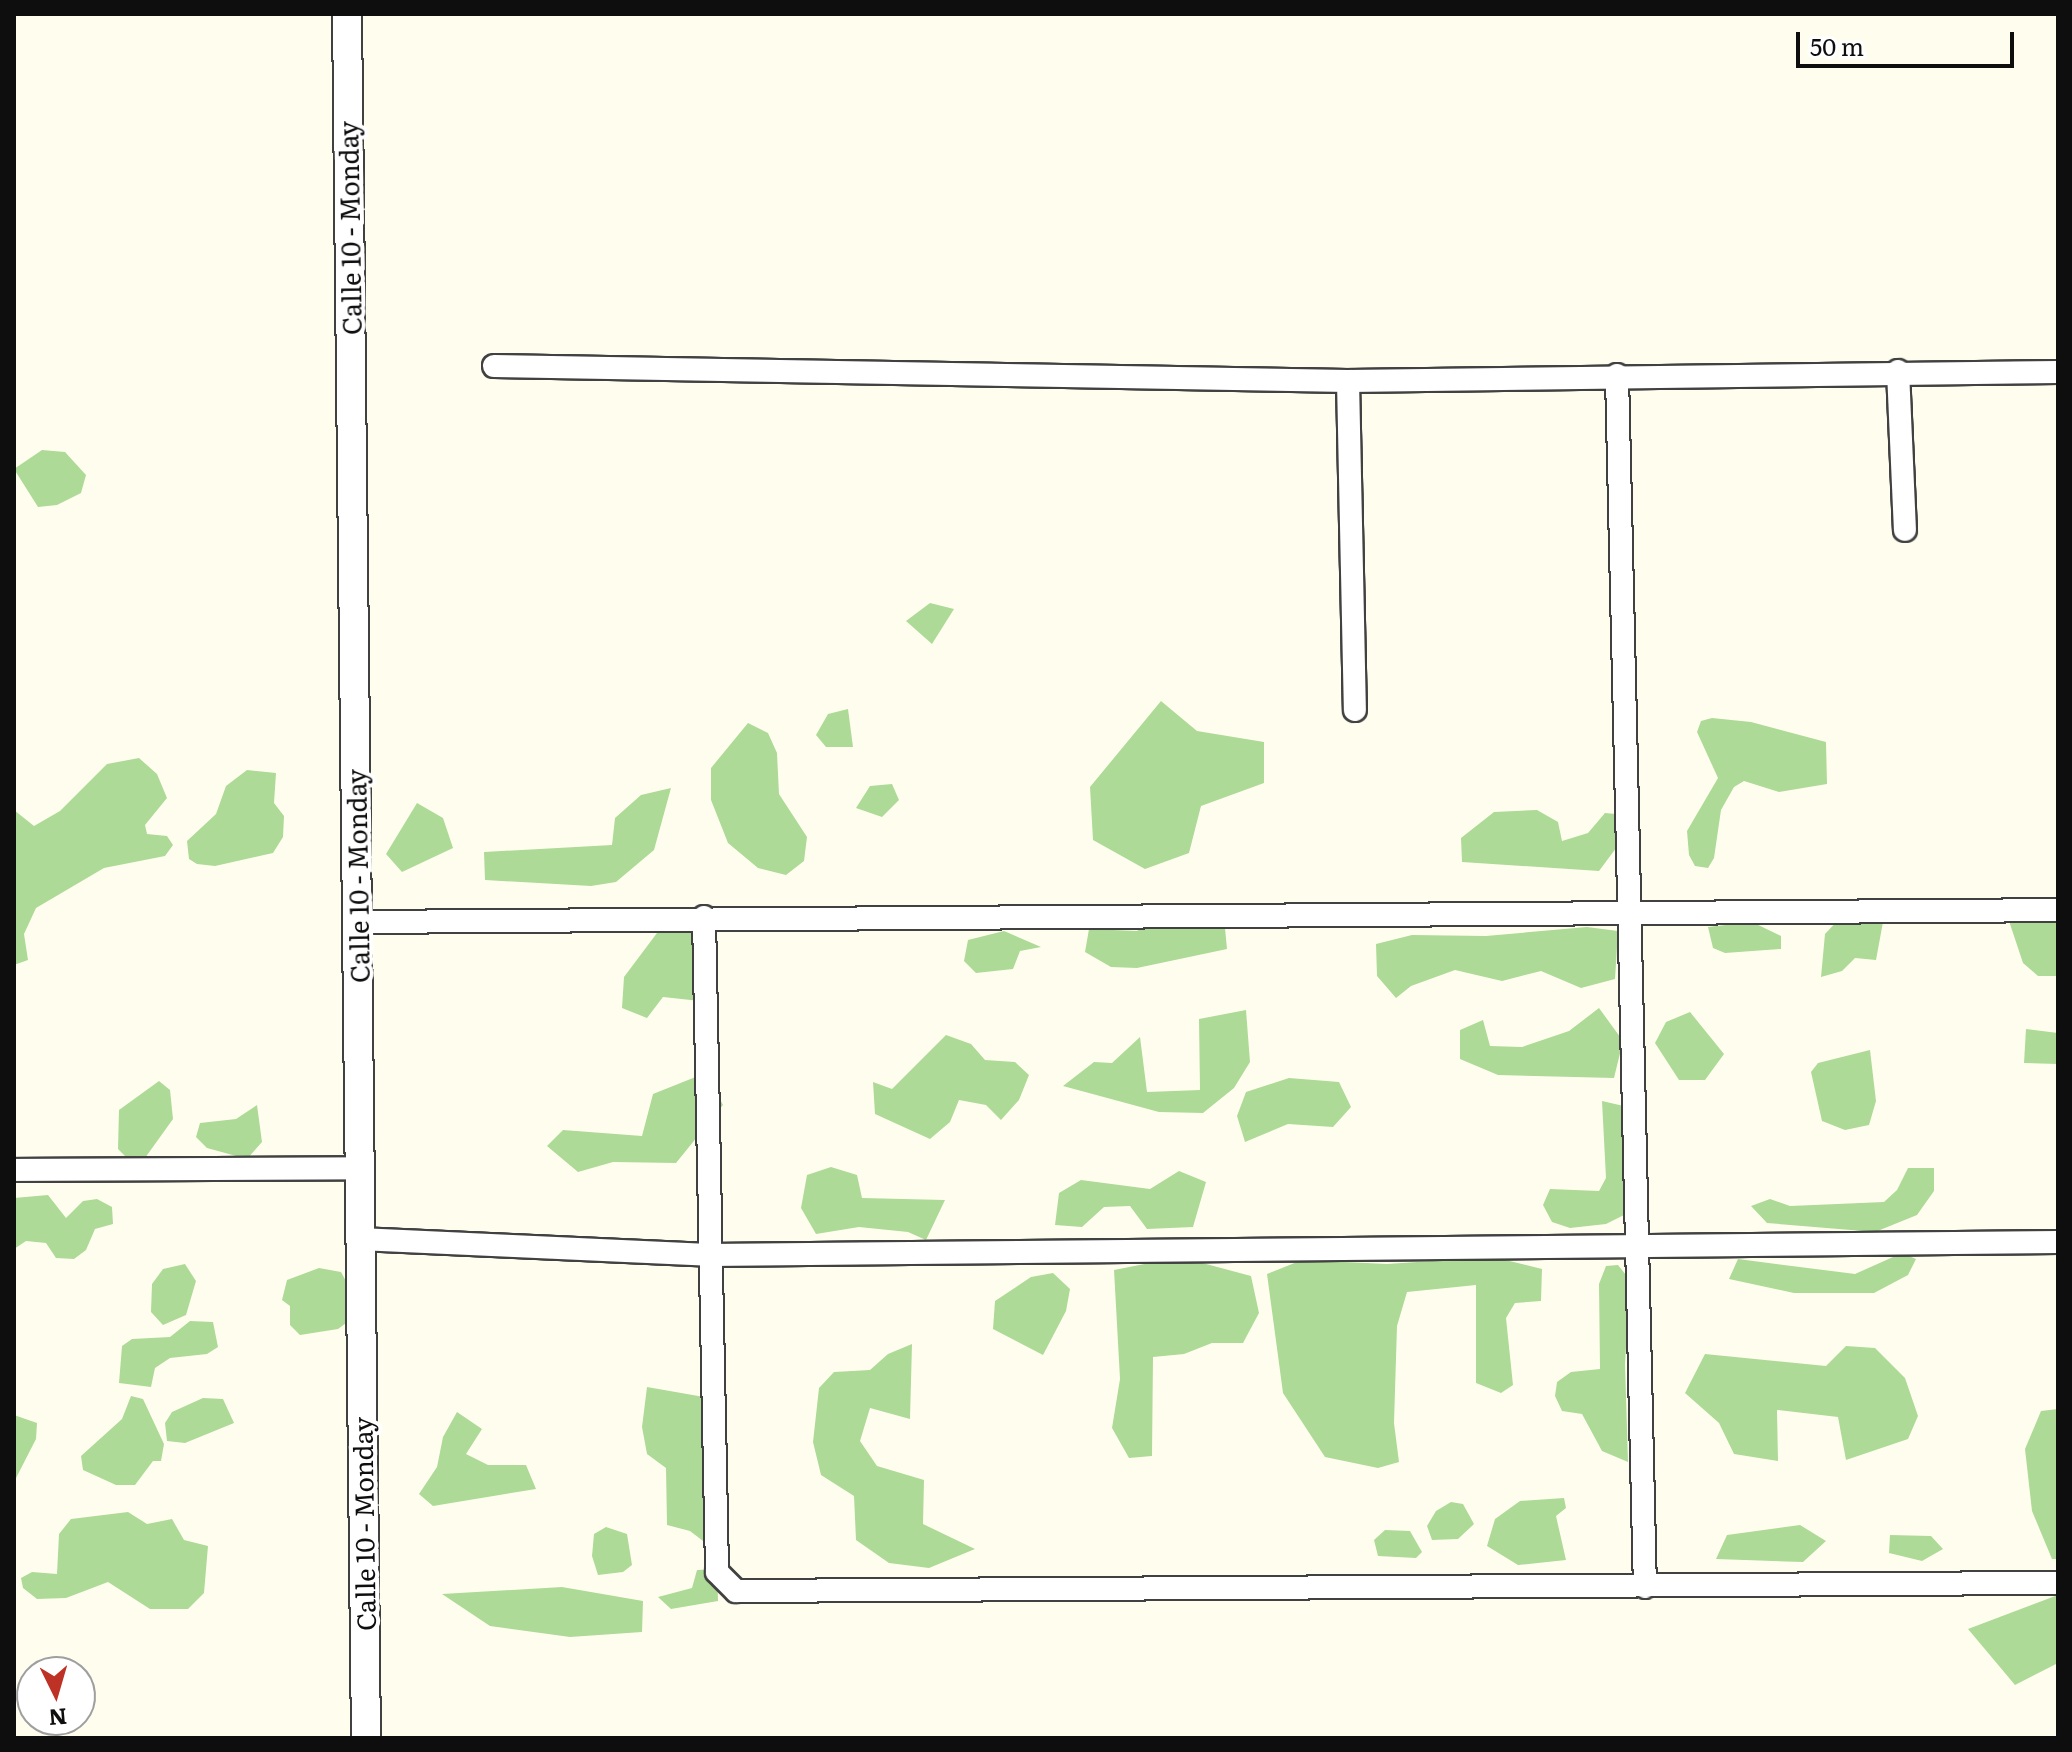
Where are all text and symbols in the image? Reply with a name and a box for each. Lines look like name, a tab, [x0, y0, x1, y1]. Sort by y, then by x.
scale bar	[1800, 16, 2018, 66]
text: 50 m	[1810, 28, 1864, 63]
street label: Calle 10 - Monday	[332, 121, 366, 335]
street label: Calle 10 - Monday	[340, 769, 374, 983]
street label: Calle 10 - Monday	[346, 1417, 380, 1631]
north arrow	[16, 1656, 96, 1736]
text: N	[47, 1701, 69, 1736]

